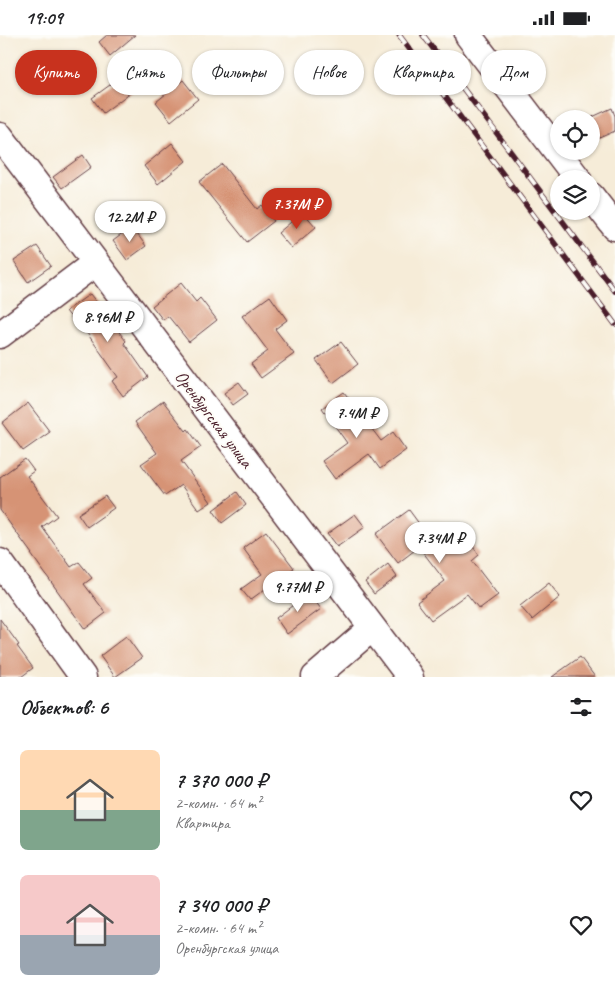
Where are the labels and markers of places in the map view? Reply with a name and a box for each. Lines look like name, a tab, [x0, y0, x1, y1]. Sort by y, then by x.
pin: 7.37M ₽	[251, 187, 343, 230]
pin: 12.2M ₽	[84, 201, 176, 243]
pin: 8.96M ₽	[62, 301, 154, 343]
pin: 7.4M ₽	[316, 397, 398, 439]
pin: 7.34M ₽	[394, 521, 486, 564]
pin: 9.77M ₽	[252, 571, 344, 613]

